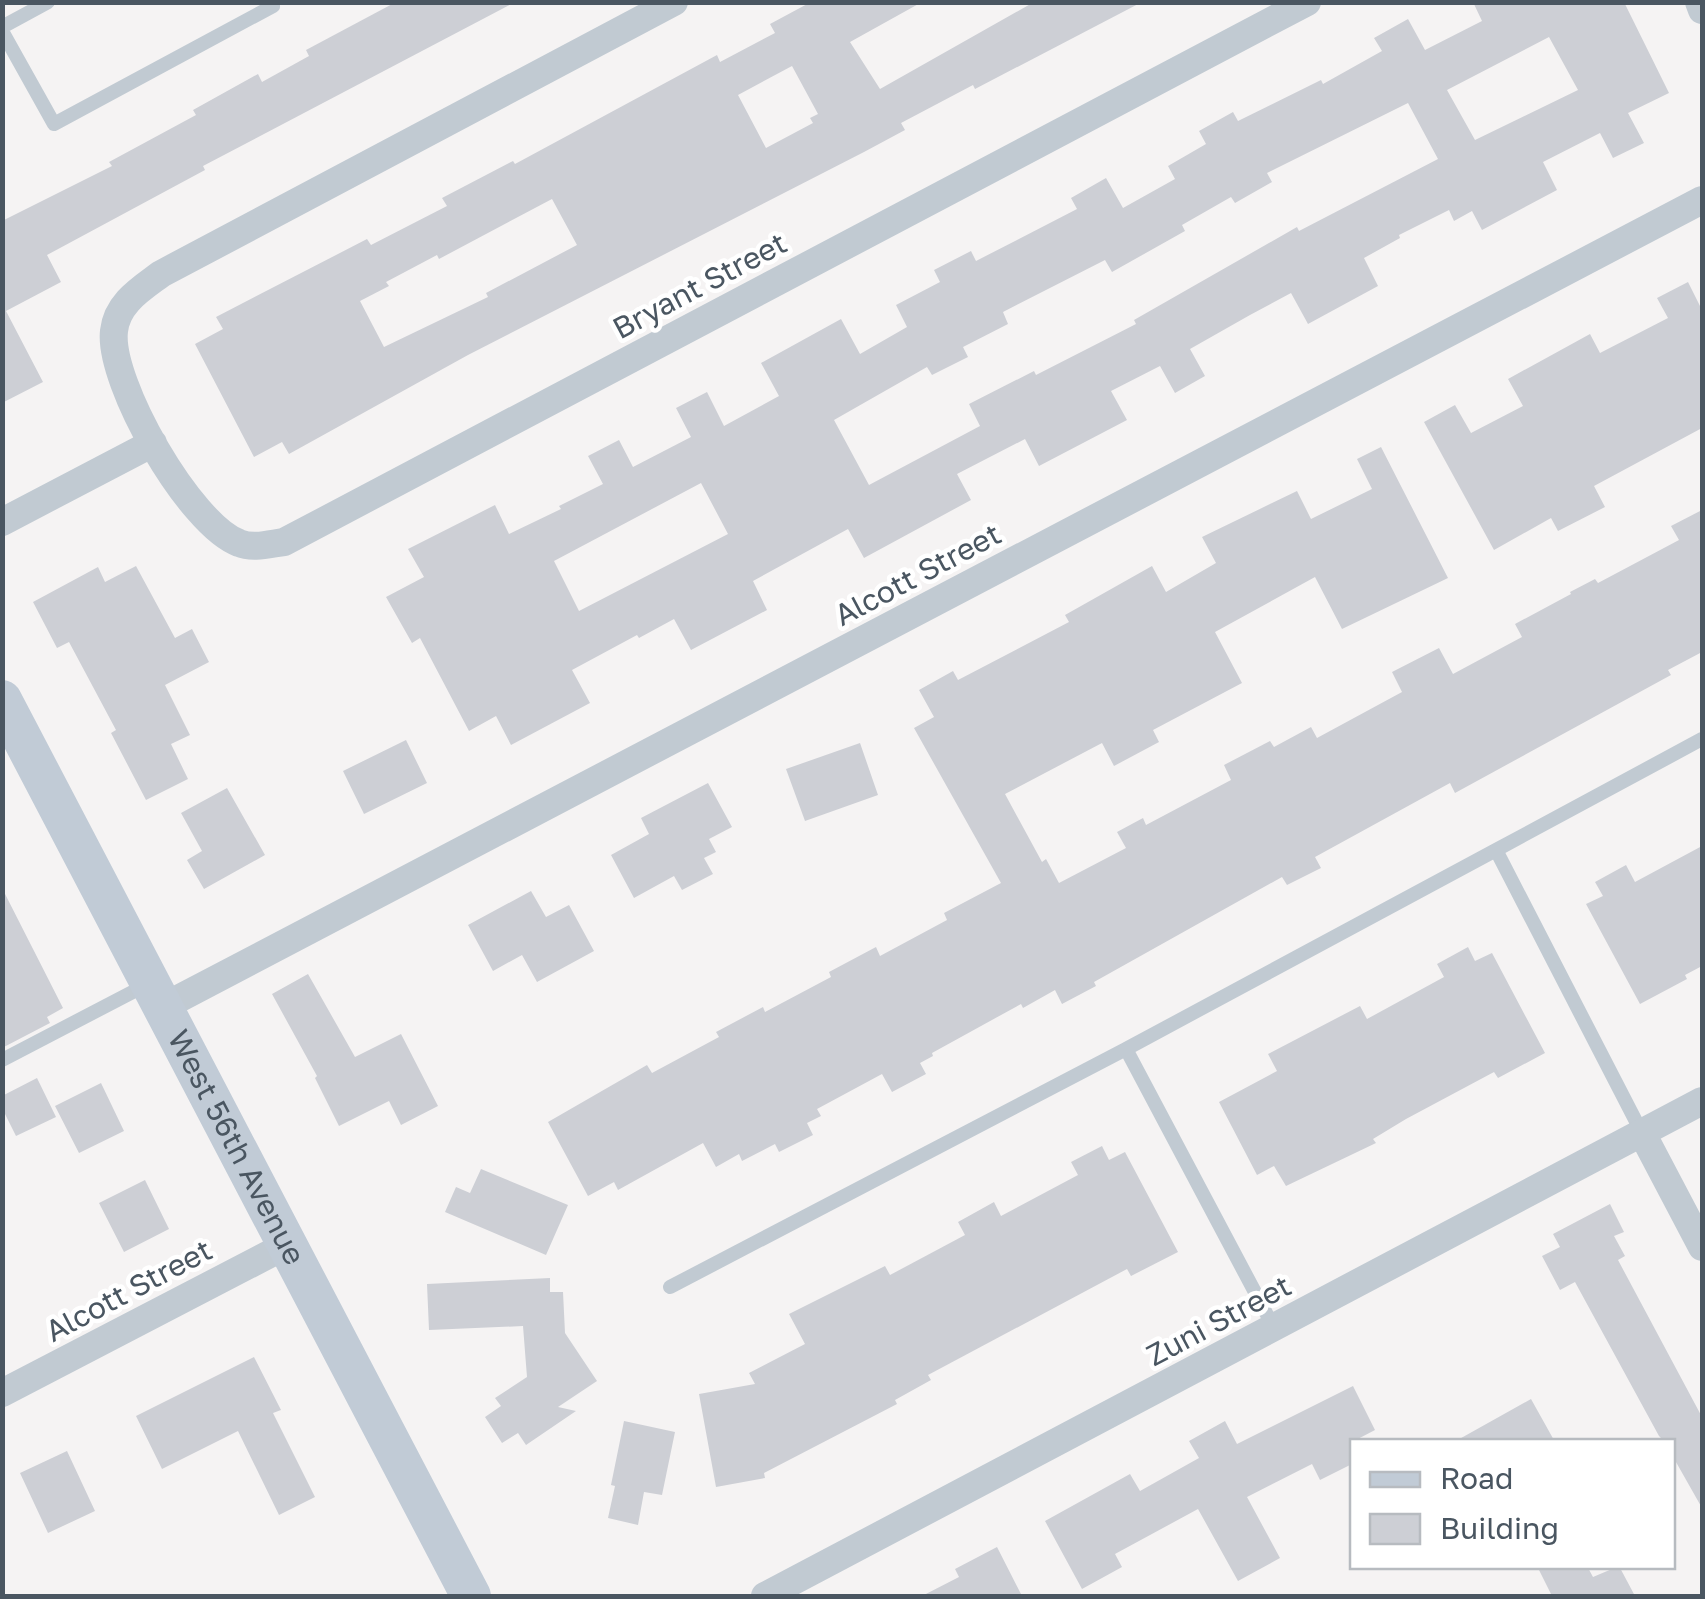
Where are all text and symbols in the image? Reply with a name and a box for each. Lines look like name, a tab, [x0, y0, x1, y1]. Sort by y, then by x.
street label: Bryant Street	[606, 224, 793, 346]
street label: Alcott Street	[828, 515, 1007, 633]
street label: West 56th Avenue	[161, 1023, 313, 1270]
street label: Alcott Street	[39, 1231, 218, 1349]
street label: Zuni Street	[1140, 1267, 1297, 1373]
legend	[1350, 1439, 1675, 1569]
text: Road	[1440, 1460, 1514, 1496]
text: Building	[1440, 1510, 1559, 1546]

